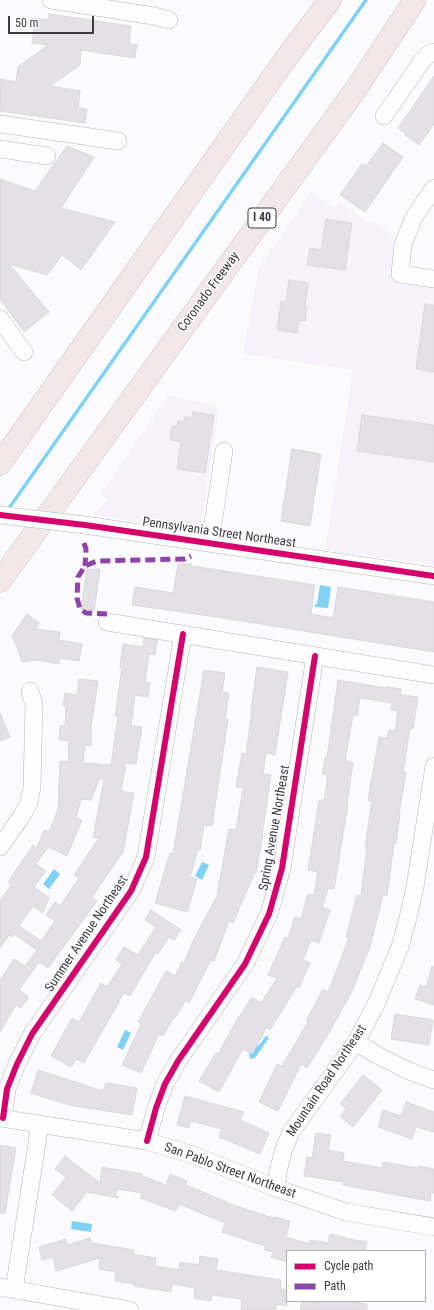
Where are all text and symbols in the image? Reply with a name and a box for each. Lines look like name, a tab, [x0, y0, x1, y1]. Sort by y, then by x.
scale bar	[10, 8, 96, 34]
text: 50 m	[15, 16, 39, 30]
road number: I 40	[248, 208, 276, 228]
street label: Coronado Freeway	[175, 249, 243, 335]
street label: Pennsylvania Street Northeast	[141, 515, 297, 551]
street label: Spring Avenue Northeast	[256, 764, 294, 892]
street label: Summer Avenue Northeast	[42, 873, 132, 995]
street label: Mountain Road Northeast	[284, 1022, 370, 1140]
street label: San Pablo Street Northeast	[162, 1140, 298, 1202]
legend	[286, 1250, 426, 1302]
text: Cycle path	[324, 1259, 373, 1273]
text: Path	[324, 1279, 346, 1293]

